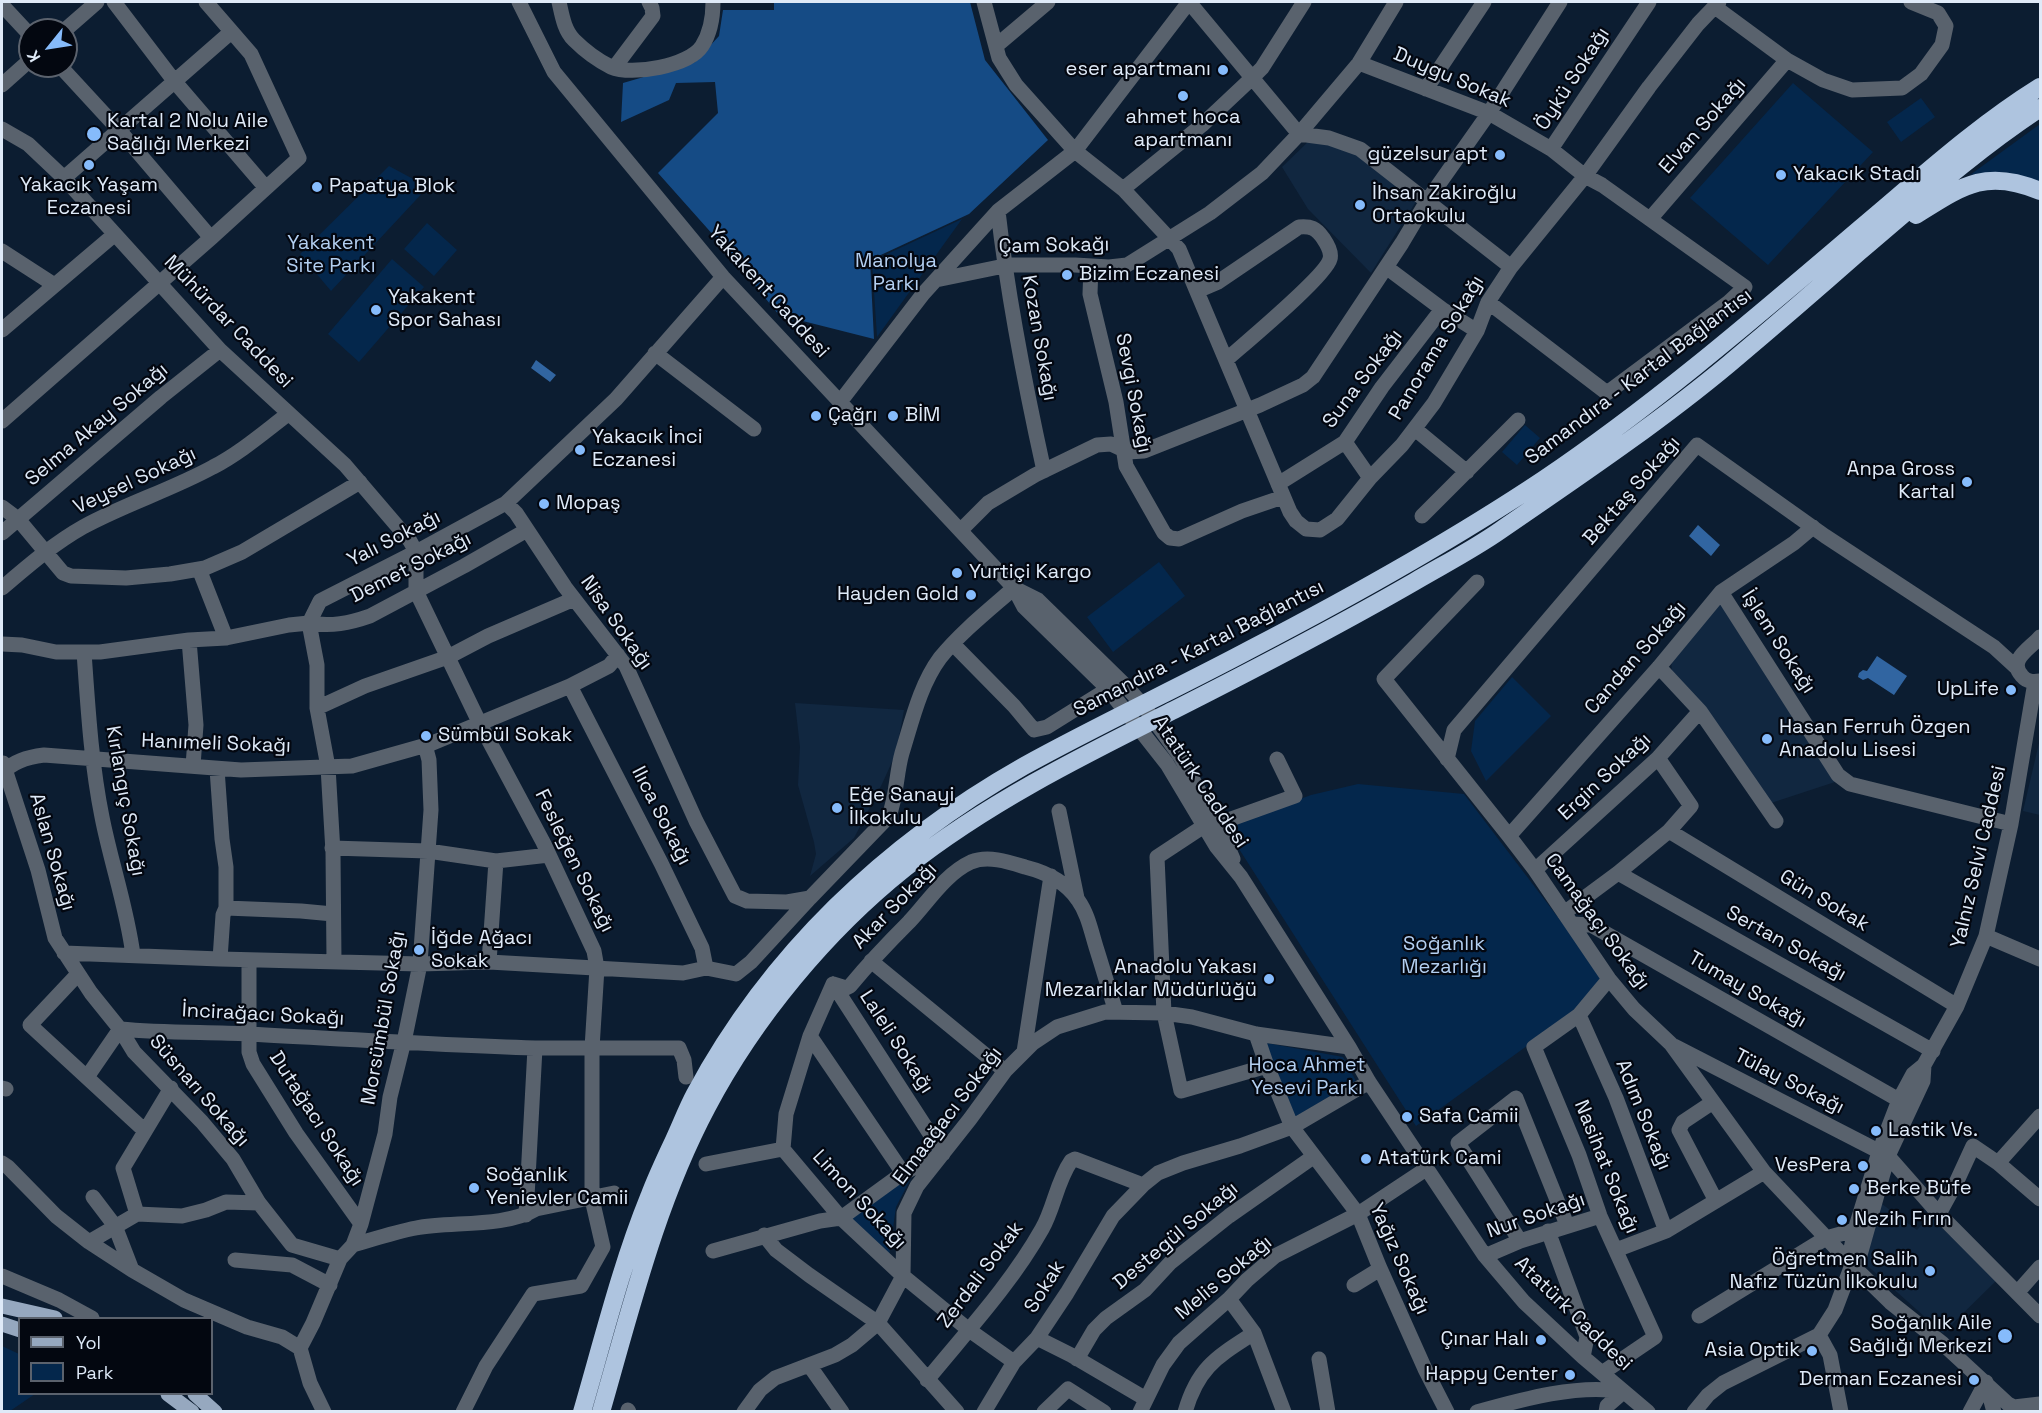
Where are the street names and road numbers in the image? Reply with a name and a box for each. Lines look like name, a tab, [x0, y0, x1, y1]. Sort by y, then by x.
street label: Öykü Sokağı	[1531, 23, 1615, 135]
street label: Duygu Sokak	[1390, 42, 1514, 114]
street label: Elvan Sokağı	[1655, 73, 1751, 179]
street label: Yakakent Caddesi	[702, 221, 834, 363]
street label: Çam Sokağı	[998, 233, 1110, 259]
street label: Mühürdar Caddesi	[159, 251, 297, 393]
street label: Panorama Sokağı	[1384, 271, 1490, 425]
street label: Kozan Sokağı	[1016, 273, 1062, 403]
street label: Samandıra - Kartal Bağlantısı	[1521, 284, 1757, 470]
street label: Suna Sokağı	[1318, 325, 1408, 433]
street label: Sevgi Sokağı	[1110, 331, 1156, 455]
street label: Selma Akay Sokağı	[21, 358, 173, 492]
street label: Bektaş Sokağı	[1578, 432, 1686, 550]
street label: Veysel Sokağı	[70, 442, 200, 520]
street label: Yalı Sokağı	[343, 505, 445, 573]
street label: Demet Sokağı	[347, 527, 475, 609]
street label: Nisa Sokağı	[575, 571, 657, 675]
street label: Samandıra - Kartal Bağlantısı	[1070, 575, 1328, 723]
street label: İşlem Sokağı	[1736, 586, 1820, 698]
street label: Candan Sokağı	[1580, 596, 1692, 720]
street label: Atatürk Caddesi	[1147, 711, 1253, 853]
street label: Kırlangıç Sokağı	[100, 724, 150, 878]
street label: Ergin Sokağı	[1554, 728, 1656, 826]
street label: Hanımeli Sokağı	[141, 729, 291, 759]
street label: Ilıca Sokağı	[626, 763, 696, 869]
street label: Yalnız Selvi Caddesi	[1946, 763, 2012, 951]
street label: Fesleğen Sokağı	[529, 786, 619, 936]
street label: Aslan Sokağı	[24, 791, 80, 913]
street label: Camağaçı Sokağı	[1539, 849, 1655, 995]
street label: Akar Sokağı	[848, 858, 942, 954]
street label: Gün Sokak	[1775, 865, 1873, 937]
street label: Sertan Sokağı	[1722, 901, 1850, 987]
street label: Morsümbül Sokağı	[357, 929, 411, 1107]
street label: Tumay Sokağı	[1684, 947, 1810, 1033]
street label: Laleli Sokağı	[854, 986, 938, 1098]
street label: İncirağacı Sokağı	[181, 999, 345, 1031]
street label: Süsnarı Sokağı	[144, 1030, 254, 1152]
street label: Elmaağacı Sokağı	[888, 1042, 1008, 1190]
street label: Tülay Sokağı	[1730, 1044, 1848, 1120]
street label: Dutağacı Sokağı	[263, 1047, 369, 1191]
street label: Adım Sokağı	[1610, 1056, 1676, 1174]
street label: Nasihat Sokağı	[1568, 1097, 1644, 1237]
street label: Limon Sokağı	[807, 1145, 911, 1255]
street label: Destegül Sokağı	[1109, 1177, 1243, 1295]
street label: Nur Sokağı	[1484, 1188, 1588, 1244]
street label: Yağız Sokağı	[1364, 1200, 1434, 1318]
street label: Zerdali Sokak	[933, 1217, 1029, 1333]
street label: Melis Sokağı	[1171, 1231, 1277, 1325]
street label: Atatürk Caddesi	[1509, 1252, 1637, 1376]
street label: Sokak	[1020, 1256, 1070, 1318]

